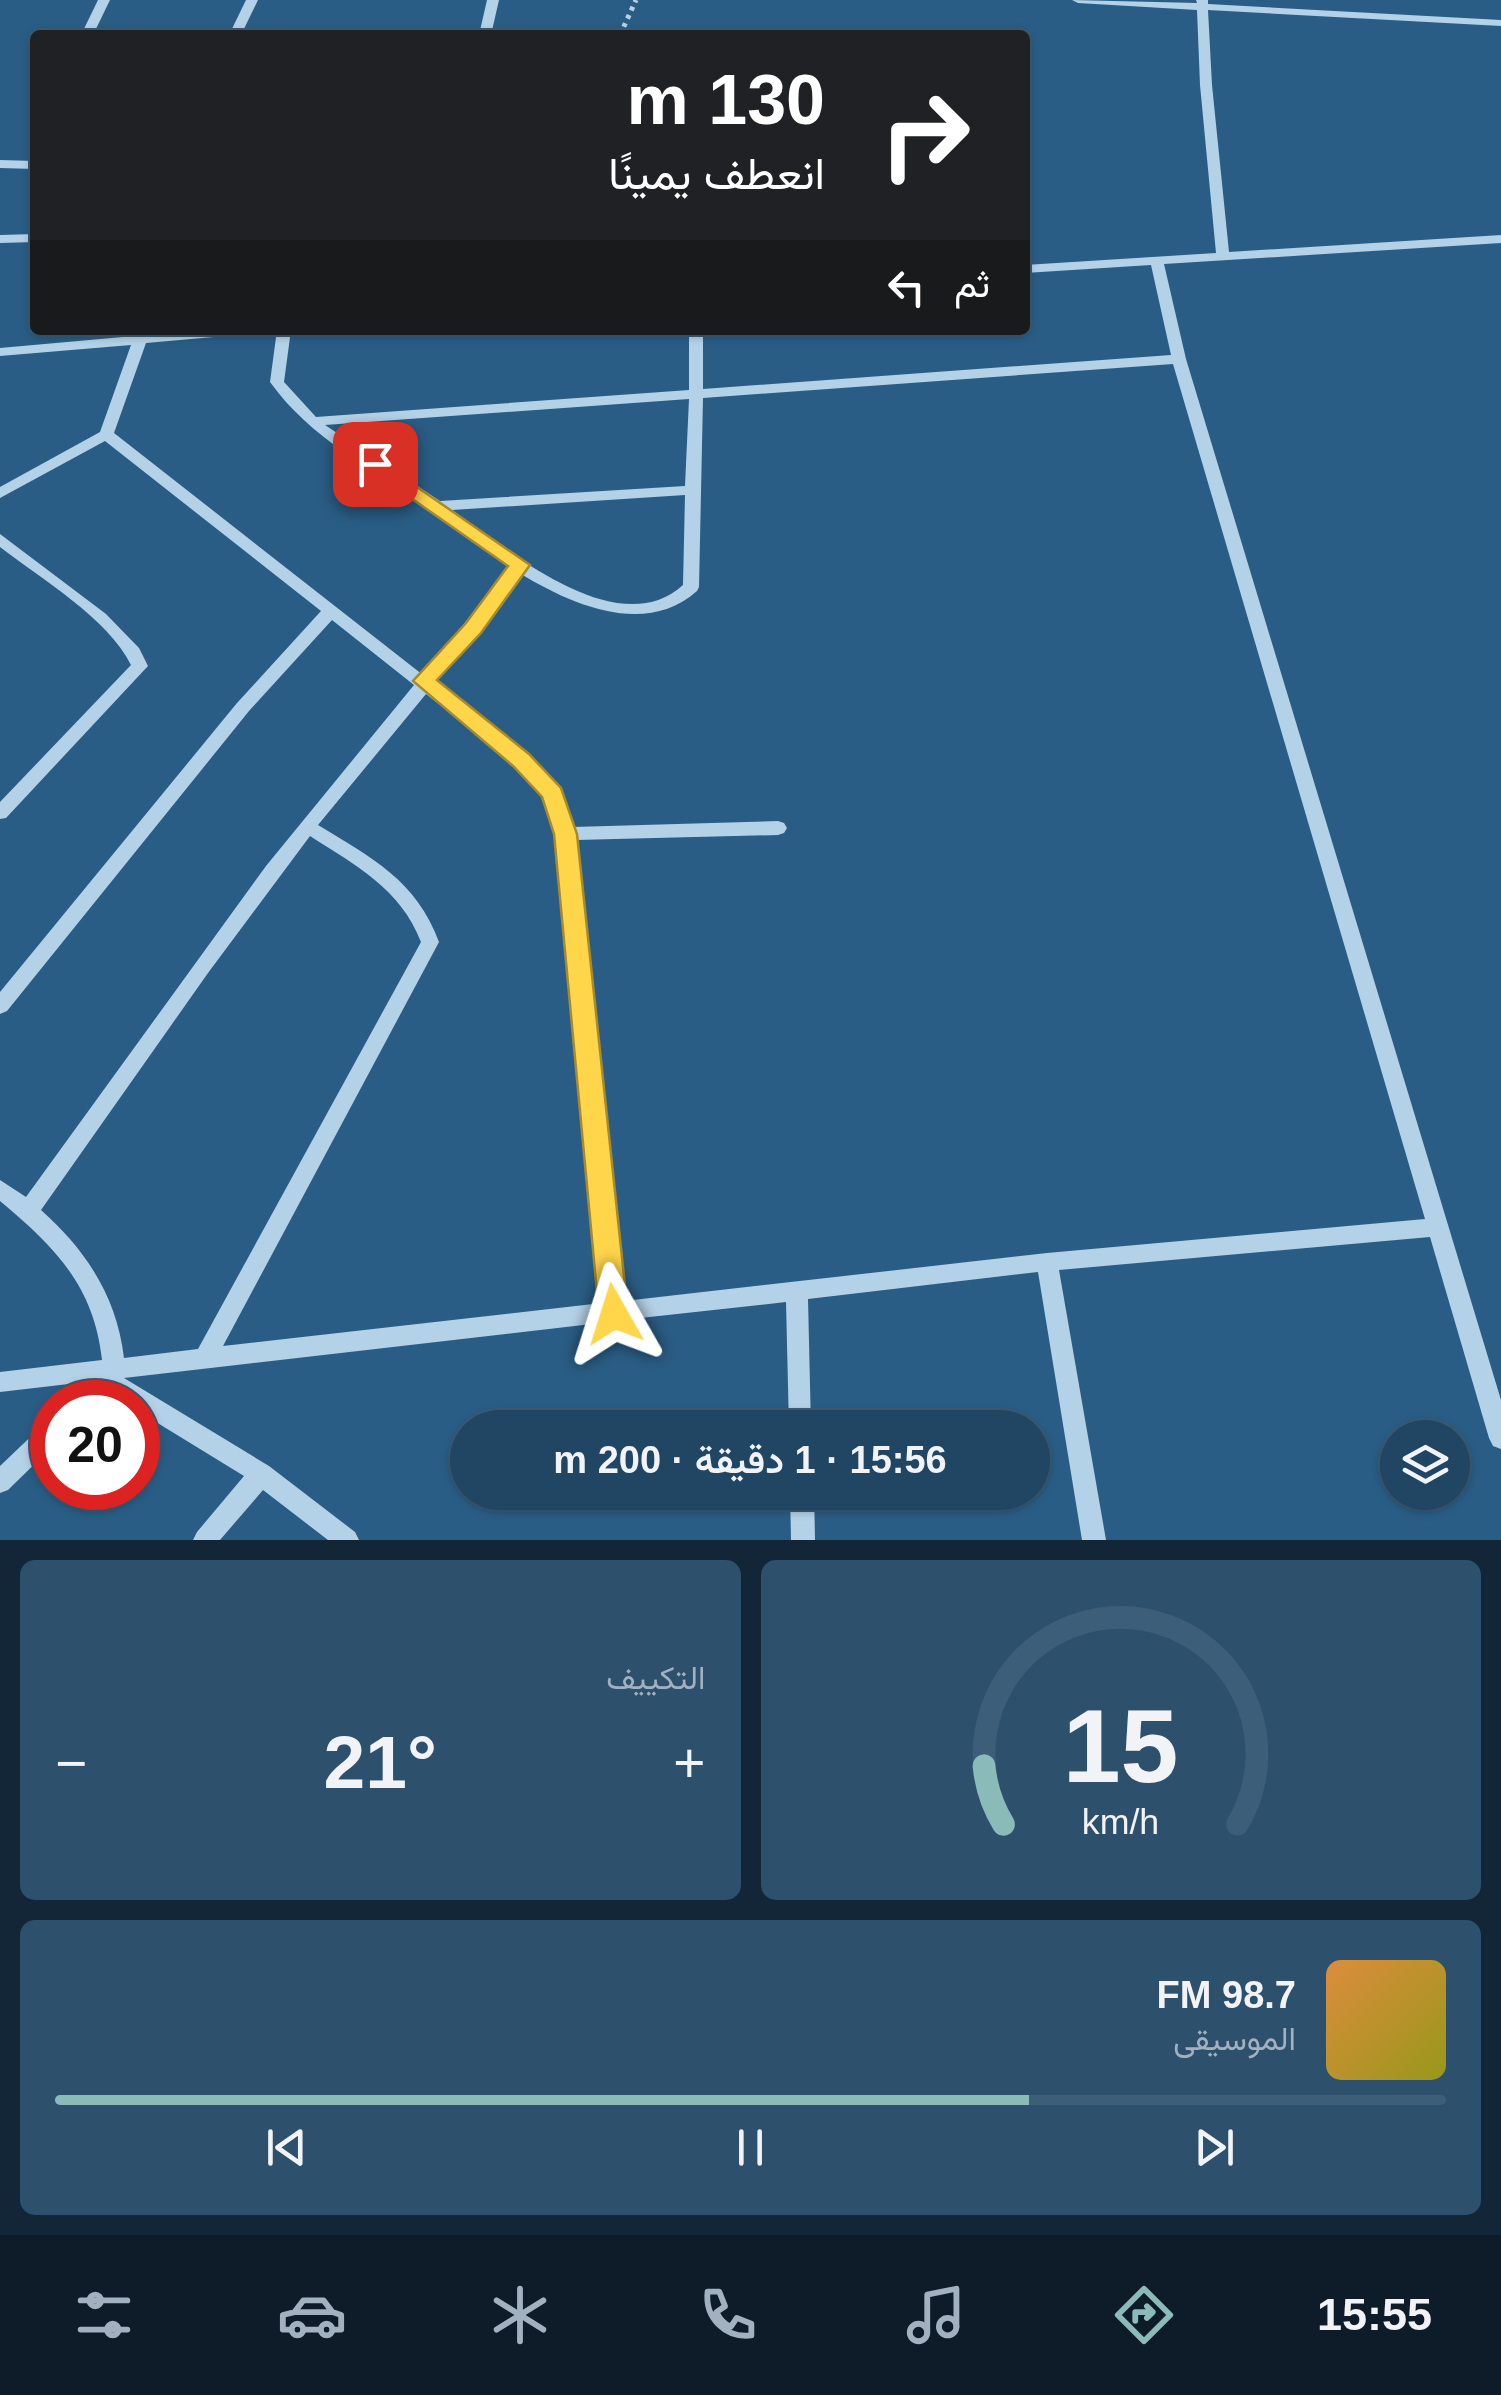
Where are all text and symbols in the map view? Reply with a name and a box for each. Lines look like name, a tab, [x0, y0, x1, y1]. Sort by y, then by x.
text: 130 m	[627, 61, 825, 139]
icon: right	[860, 70, 990, 200]
text: انعطف يمينًا	[608, 148, 825, 199]
icon: left	[879, 260, 934, 315]
text: ثم	[954, 263, 990, 305]
pin	[333, 422, 418, 507]
icon: arrive	[348, 437, 403, 492]
position arrow	[562, 1262, 666, 1366]
speed limit sign: 20	[30, 1380, 160, 1510]
map controls	[1380, 1420, 1470, 1510]
button: layers	[1380, 1420, 1470, 1510]
text: 15:56 · 1 دقيقة · 200 m	[553, 1439, 947, 1481]
text: التكييف	[606, 1660, 706, 1696]
text: 15	[1063, 1688, 1179, 1804]
text: 21°	[324, 1720, 437, 1804]
text: −	[55, 1732, 87, 1794]
text: +	[673, 1732, 705, 1794]
text: km/h	[1082, 1802, 1159, 1842]
text: 98.7 FM	[1157, 1974, 1296, 2016]
text: الموسيقى	[1173, 2021, 1296, 2057]
icon: previous	[259, 2120, 314, 2175]
icon: pause	[723, 2120, 778, 2175]
icon: next	[1187, 2120, 1242, 2175]
icon: filters	[69, 2280, 139, 2350]
icon: car	[277, 2280, 347, 2350]
icon: climate	[485, 2280, 555, 2350]
icon: phone	[693, 2280, 763, 2350]
icon: music	[901, 2280, 971, 2350]
icon: directions	[1109, 2280, 1179, 2350]
text: 15:55	[1317, 2289, 1432, 2340]

